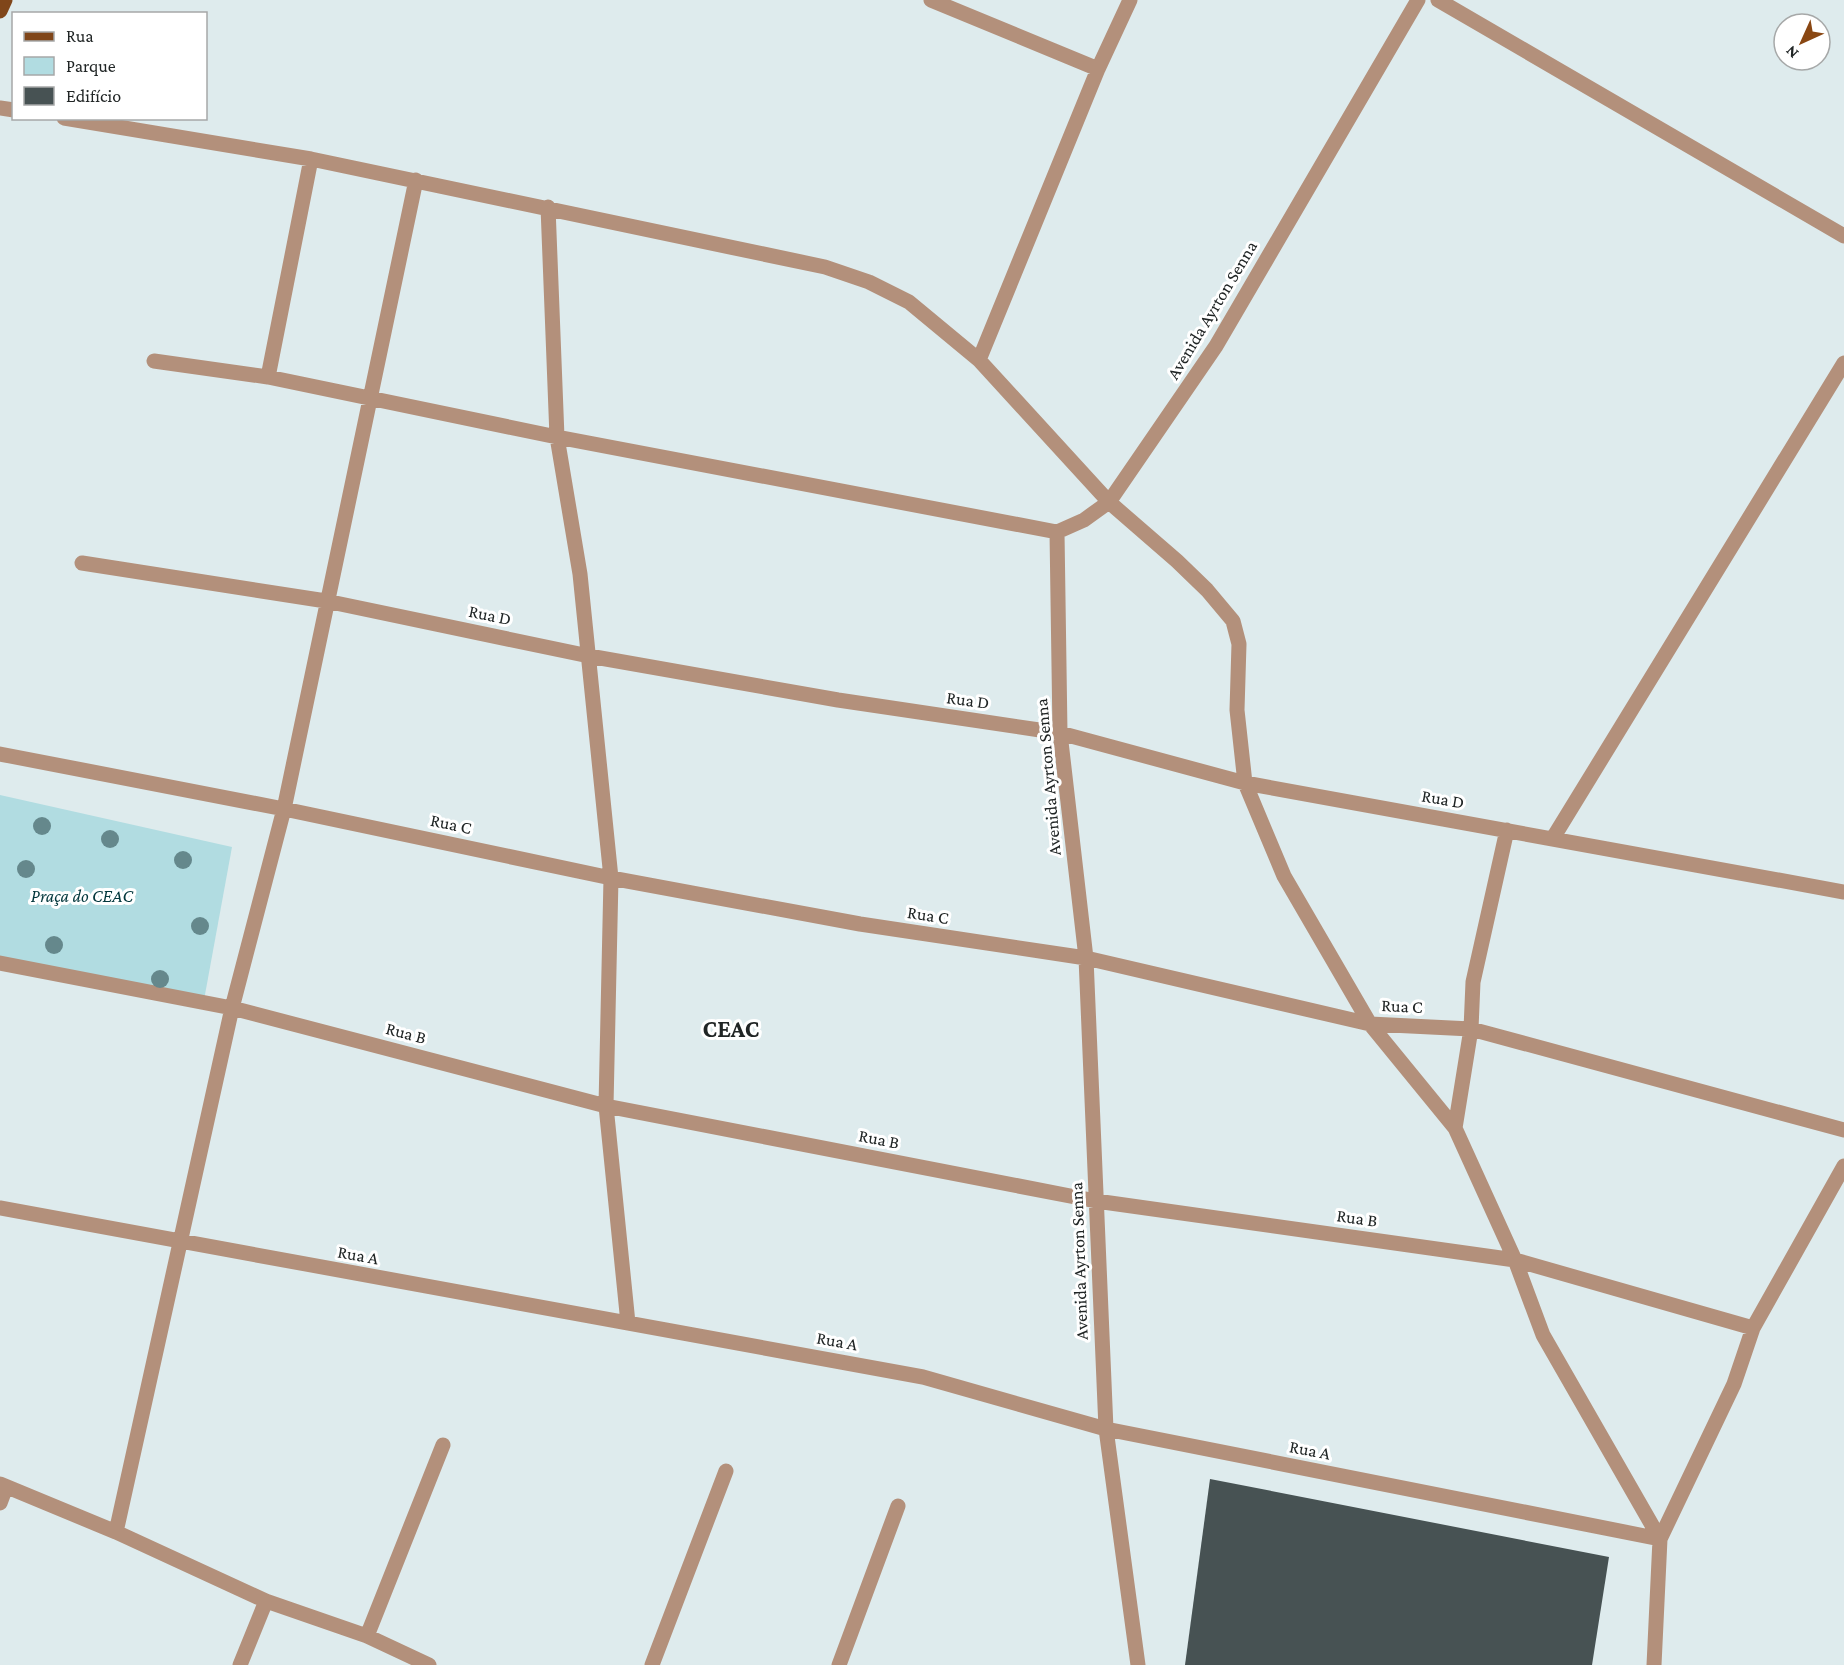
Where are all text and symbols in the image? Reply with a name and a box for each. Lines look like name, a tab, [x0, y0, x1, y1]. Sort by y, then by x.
legend	[12, 12, 207, 120]
north arrow	[1772, 12, 1832, 72]
text: Rua	[66, 26, 94, 46]
text: N	[1782, 42, 1802, 62]
text: Parque	[66, 56, 116, 76]
text: Edifício	[66, 86, 121, 106]
street label: Avenida Ayrton Senna	[1163, 237, 1261, 383]
street label: Rua D	[467, 601, 513, 629]
street label: Rua D	[945, 687, 991, 713]
street label: Avenida Ayrton Senna	[1031, 698, 1065, 856]
street label: Rua D	[1420, 785, 1466, 813]
street label: Rua C	[429, 810, 474, 838]
park label: Praça do CEAC	[31, 886, 134, 906]
street label: Rua C	[906, 902, 950, 928]
street label: Rua C	[1381, 995, 1424, 1017]
district label: CEAC	[703, 1015, 760, 1042]
street label: Rua B	[384, 1018, 428, 1048]
street label: Rua B	[857, 1125, 901, 1153]
street label: Avenida Ayrton Senna	[1066, 1182, 1092, 1340]
street label: Rua B	[1335, 1205, 1379, 1231]
street label: Rua A	[336, 1242, 381, 1269]
street label: Rua A	[815, 1328, 860, 1355]
street label: Rua A	[1288, 1436, 1333, 1464]

